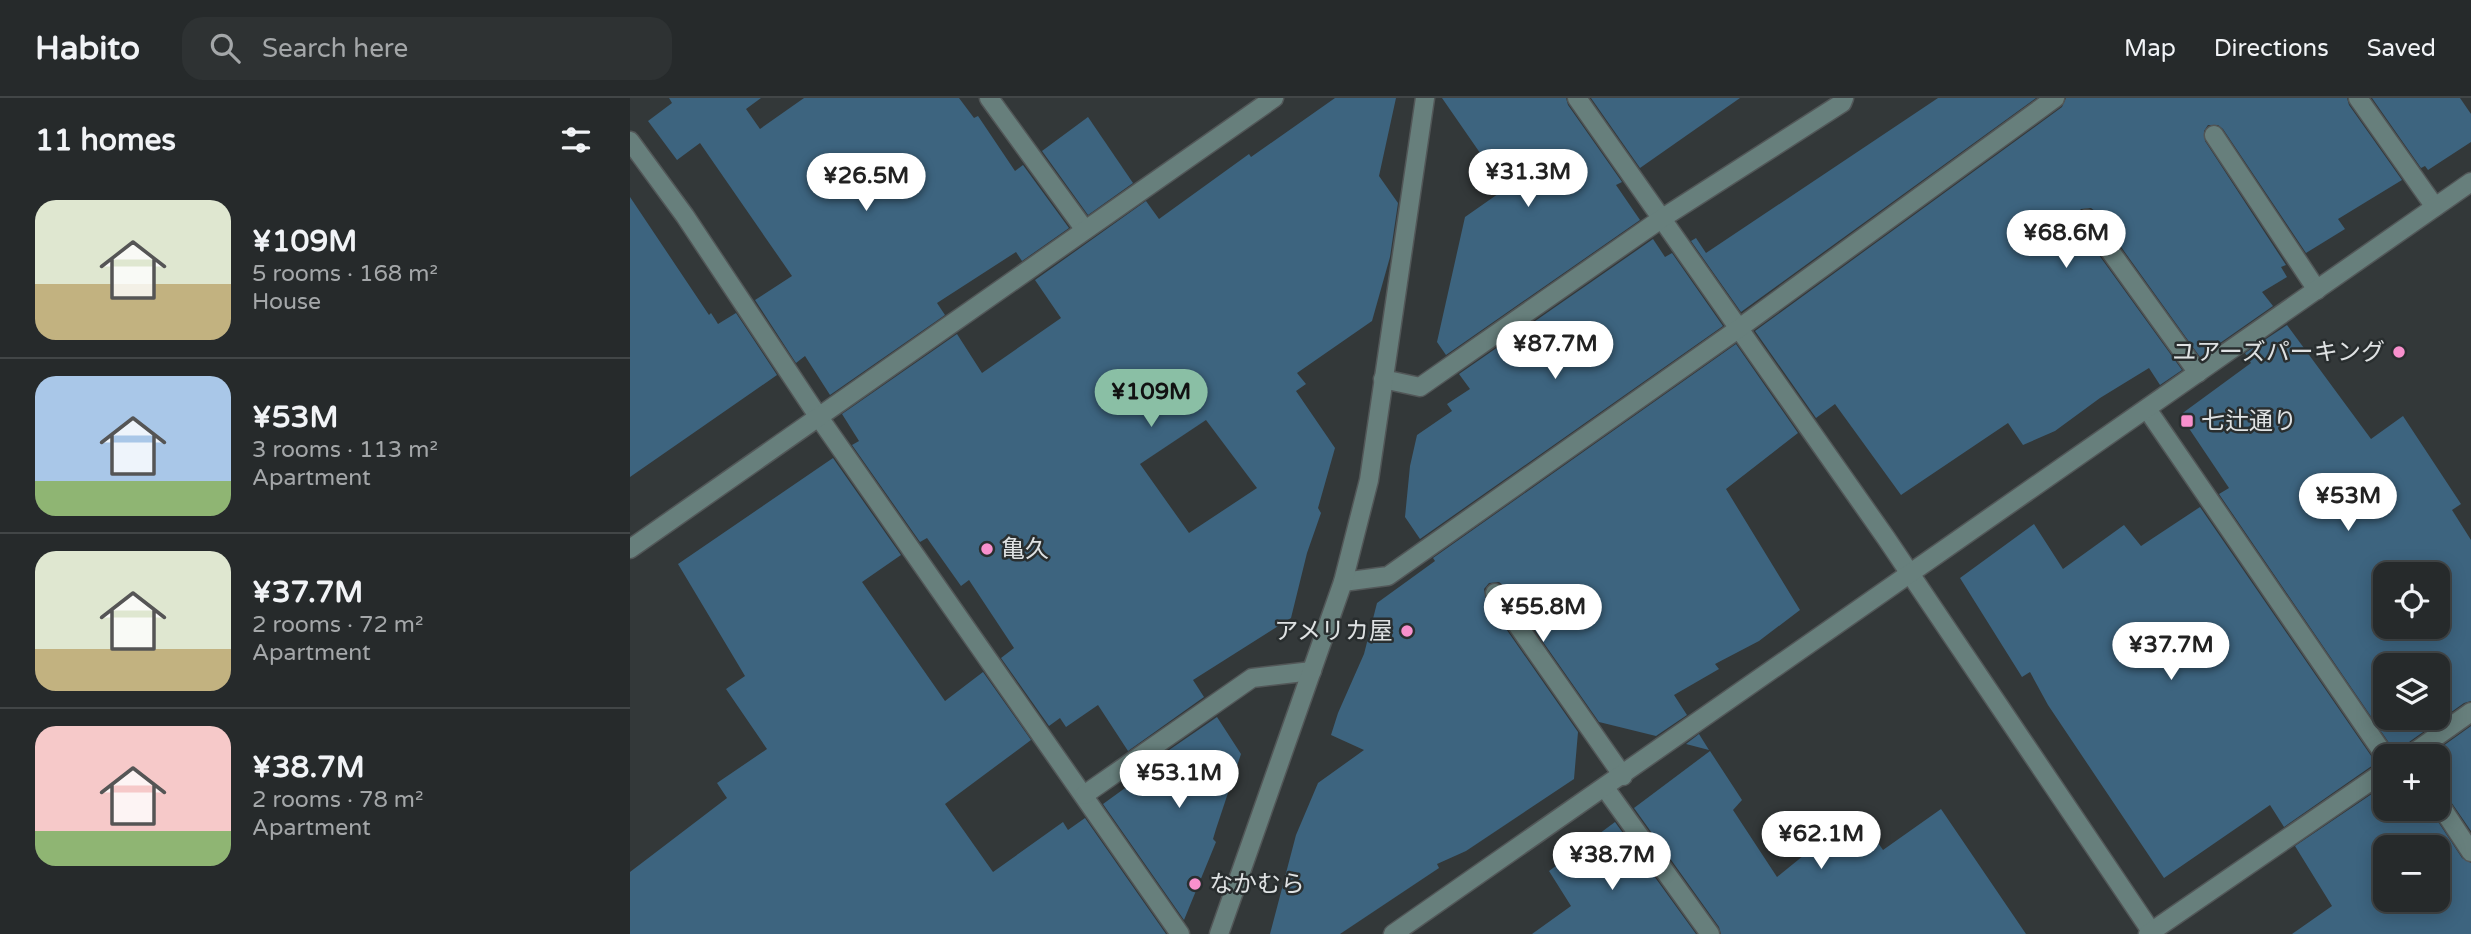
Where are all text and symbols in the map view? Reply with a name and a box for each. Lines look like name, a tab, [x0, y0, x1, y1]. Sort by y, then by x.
search box	[182, 17, 672, 80]
text: Habito	[35, 29, 140, 68]
icon: search	[206, 29, 244, 67]
text: Search here	[262, 33, 408, 64]
text: Map	[2124, 34, 2176, 63]
text: Directions	[2214, 34, 2329, 63]
text: Saved	[2367, 34, 2436, 63]
icon: filters	[557, 121, 595, 159]
text: 11 homes	[35, 122, 176, 159]
pin: ¥31.3M	[1471, 150, 1585, 209]
pin: ¥26.5M	[809, 153, 923, 213]
text: ¥31.3M	[1485, 158, 1571, 186]
text: ¥26.5M	[823, 162, 909, 190]
pin: ¥68.6M	[2009, 211, 2123, 270]
text: ¥68.6M	[2023, 219, 2109, 247]
text: ¥109M	[252, 223, 357, 260]
icon: home	[91, 228, 175, 312]
text: 5 rooms · 168 m²	[252, 260, 438, 288]
text: House	[252, 288, 321, 316]
pin: ¥87.7M	[1498, 322, 1612, 381]
text: ¥87.7M	[1512, 330, 1598, 358]
place label: ユアーズパーキング	[2172, 338, 2385, 367]
marker: ユアーズパーキング	[2391, 344, 2407, 360]
pin: ¥109M	[1102, 370, 1200, 429]
text: ¥109M	[1111, 378, 1191, 406]
text: ¥53M	[252, 399, 338, 436]
icon: home	[91, 404, 175, 488]
place label: 七辻通り	[2201, 407, 2297, 436]
marker: 七辻通り	[2179, 413, 2195, 429]
text: 3 rooms · 113 m²	[252, 436, 438, 464]
text: Apartment	[252, 464, 371, 492]
pin: ¥53M	[2307, 474, 2389, 533]
text: ¥53M	[2315, 482, 2381, 510]
place label: 亀久	[1001, 535, 1049, 564]
marker: 亀久	[979, 541, 995, 557]
map controls	[2373, 562, 2450, 912]
button: locate	[2373, 562, 2450, 639]
text: ¥37.7M	[252, 574, 363, 611]
icon: home	[91, 579, 175, 663]
pin: ¥55.8M	[1486, 584, 1600, 644]
text: ¥55.8M	[1500, 593, 1586, 621]
text: 2 rooms · 72 m²	[252, 611, 423, 639]
place label: アメリカ屋	[1274, 617, 1393, 646]
pin: ¥37.7M	[2114, 622, 2228, 682]
marker: アメリカ屋	[1399, 623, 1415, 639]
text: ¥37.7M	[2128, 631, 2214, 659]
text: Apartment	[252, 639, 371, 667]
button: layers	[2373, 653, 2450, 730]
button: +	[2373, 744, 2450, 821]
text: ¥38.7M	[252, 749, 365, 786]
pin: ¥53.1M	[1122, 750, 1236, 810]
icon: home	[91, 754, 175, 838]
text: ¥53.1M	[1136, 759, 1222, 787]
text: 2 rooms · 78 m²	[252, 786, 423, 814]
pin: ¥62.1M	[1764, 812, 1878, 871]
text: Apartment	[252, 814, 371, 842]
text: ¥62.1M	[1778, 820, 1864, 848]
pin: ¥38.7M	[1555, 832, 1669, 892]
button: −	[2373, 835, 2450, 912]
text: ¥38.7M	[1569, 841, 1655, 869]
place label: なかむら	[1209, 870, 1305, 899]
marker: なかむら	[1187, 876, 1203, 892]

